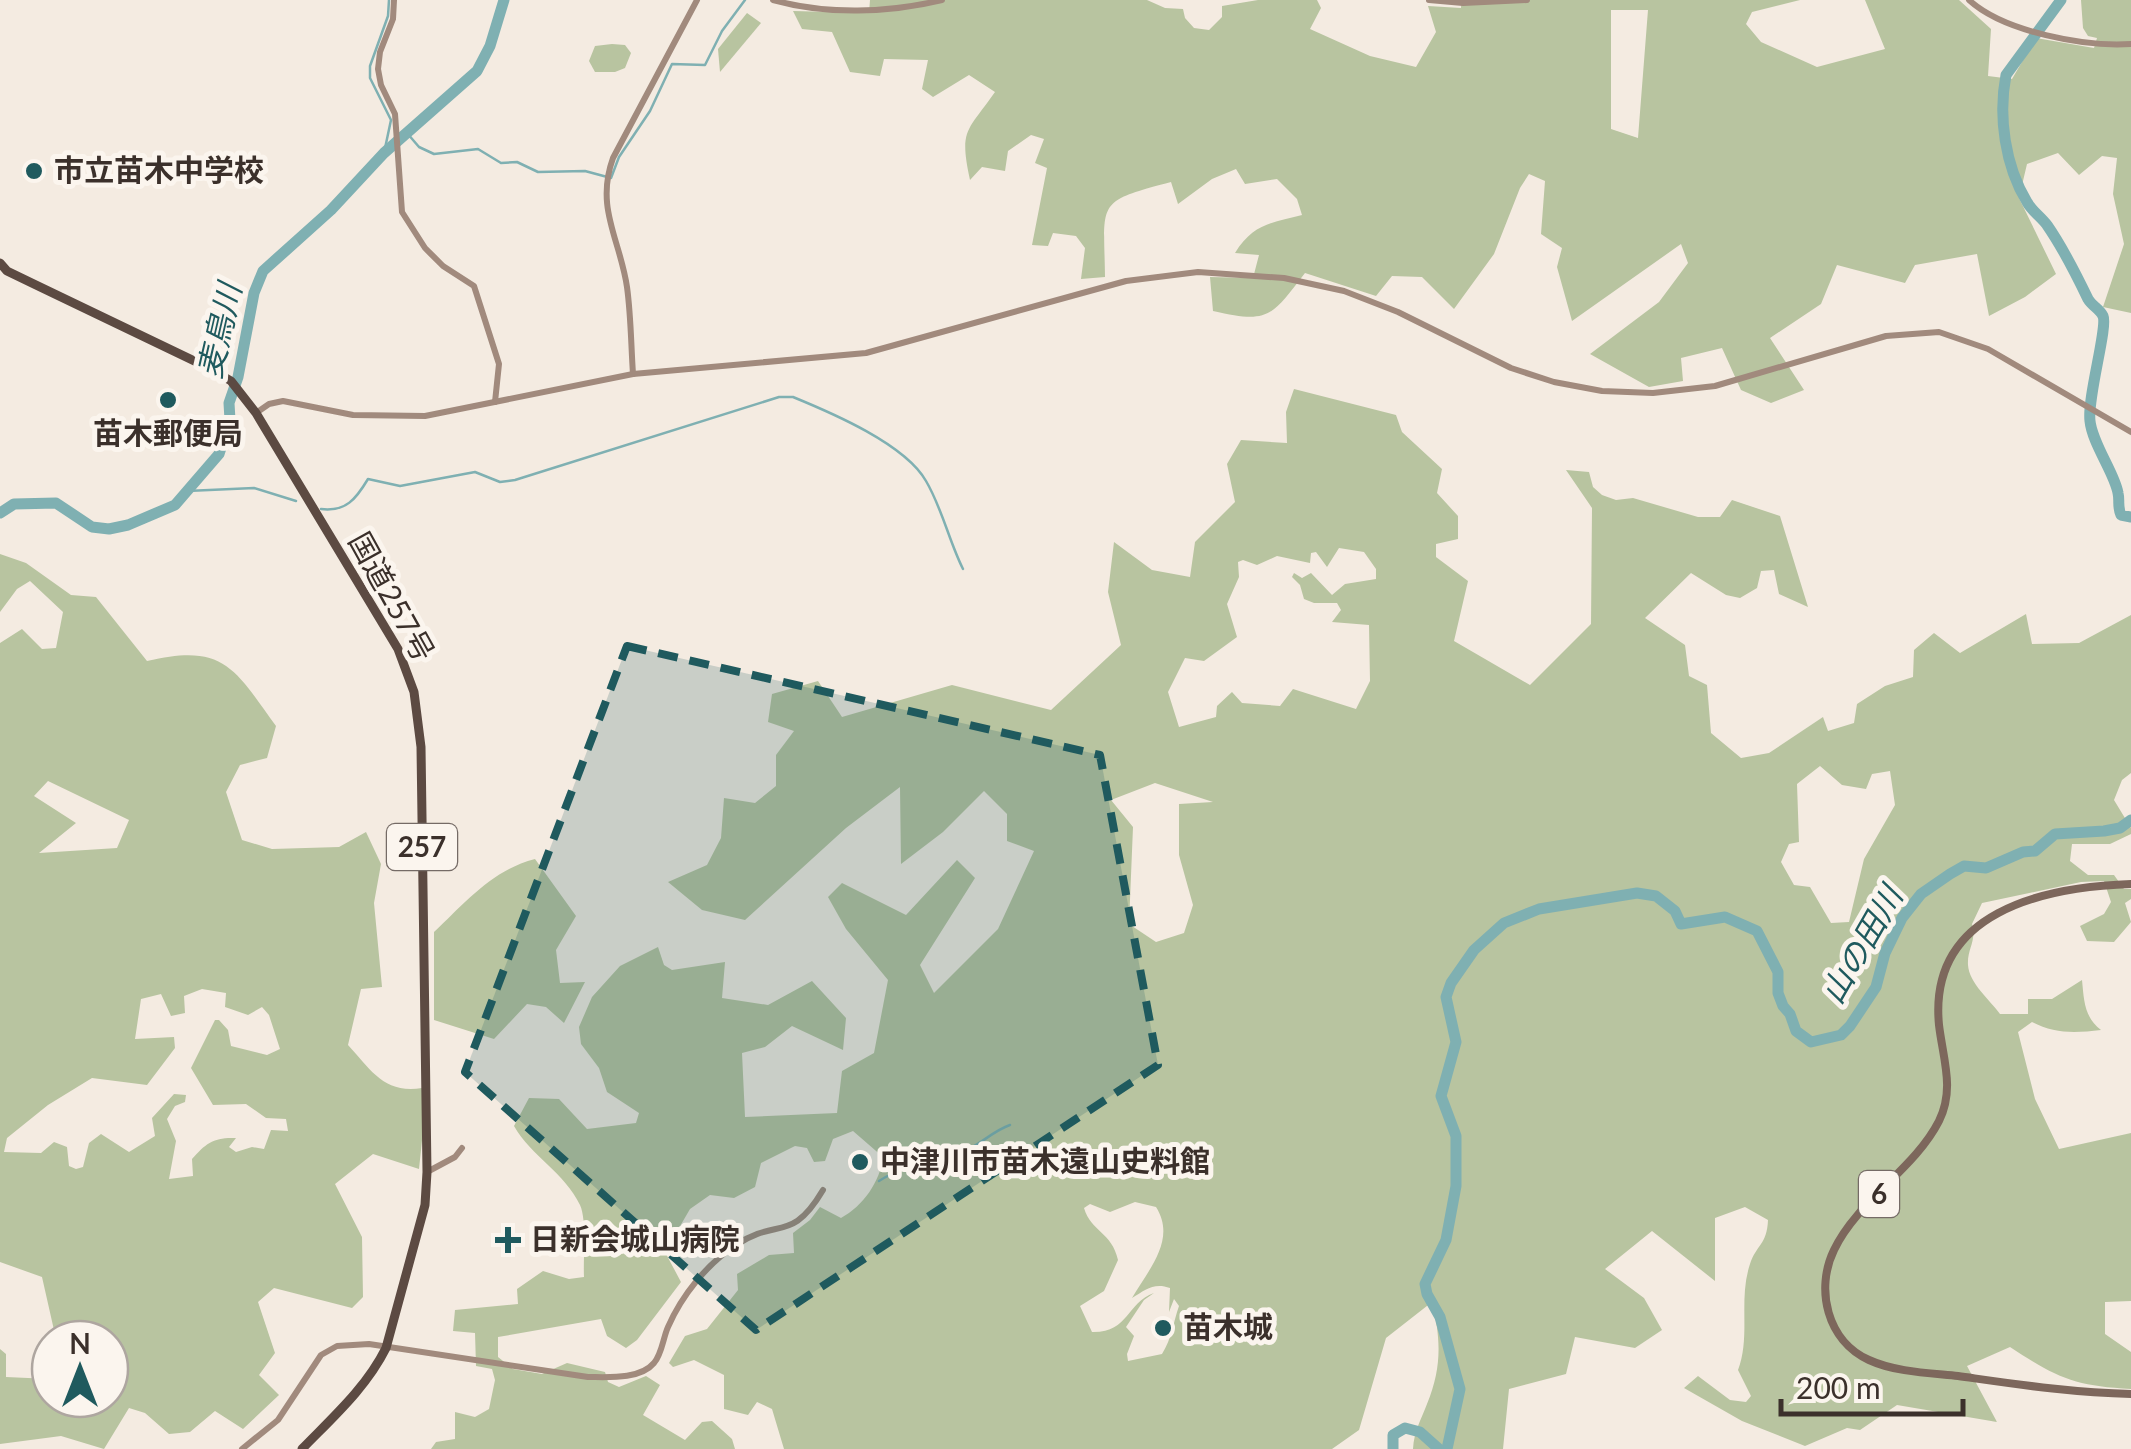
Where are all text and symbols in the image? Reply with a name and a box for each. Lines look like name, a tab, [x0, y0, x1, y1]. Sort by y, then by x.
place label: 市立苗木中学校	[54, 151, 264, 187]
marker: 市立苗木中学校	[23, 160, 45, 182]
water label: 麦鳥川	[189, 277, 249, 382]
marker: 苗木郵便局	[157, 389, 179, 411]
place label: 苗木郵便局	[93, 414, 243, 450]
street label: 国道257号	[343, 525, 443, 667]
road number: 257	[387, 824, 457, 870]
water label: 山の田川	[1812, 876, 1911, 1009]
place label: 中津川市苗木遠山史料館	[880, 1142, 1210, 1178]
marker: 中津川市苗木遠山史料館	[849, 1151, 871, 1173]
road number: 6	[1859, 1171, 1899, 1217]
place label: 日新会城山病院	[530, 1220, 740, 1256]
marker: 日新会城山病院	[495, 1227, 521, 1253]
place label: 苗木城	[1183, 1308, 1273, 1344]
marker: 苗木城	[1152, 1317, 1174, 1339]
north arrow	[30, 1319, 130, 1419]
text: N	[69, 1326, 91, 1360]
scale bar	[1781, 1354, 1964, 1416]
text: 200 m	[1796, 1369, 1881, 1405]

